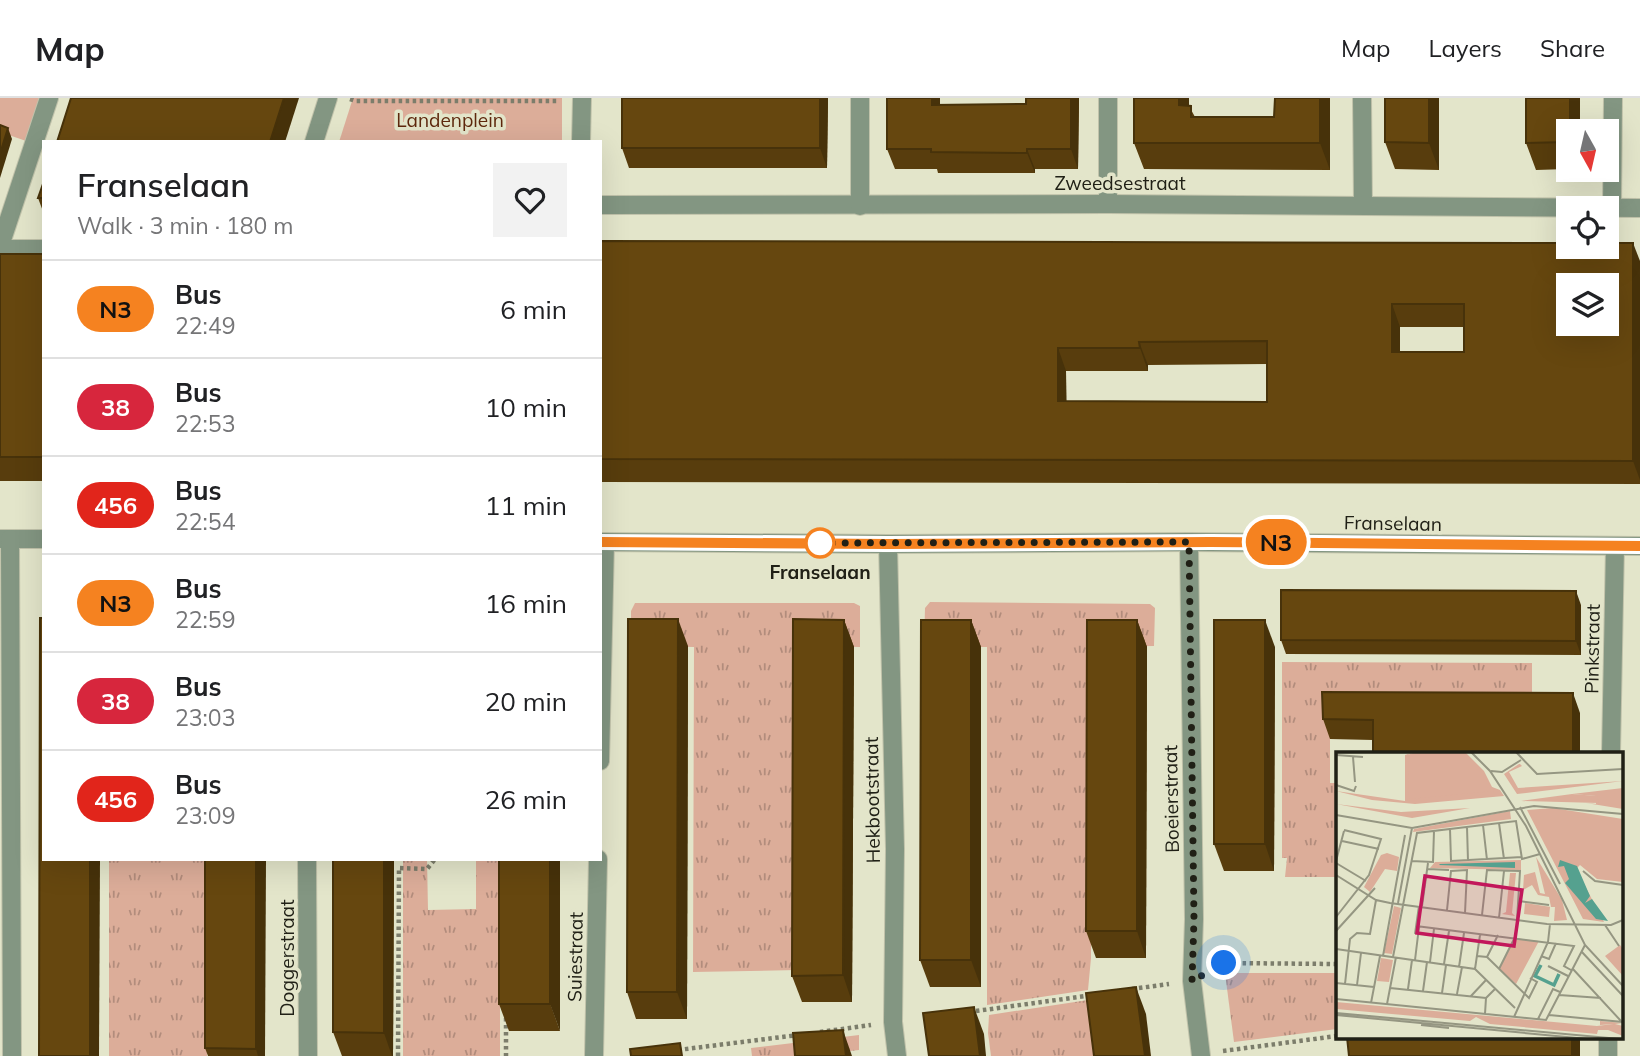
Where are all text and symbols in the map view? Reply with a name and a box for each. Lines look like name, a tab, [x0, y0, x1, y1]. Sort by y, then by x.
text: Map	[35, 28, 105, 69]
text: Map	[1341, 33, 1390, 63]
text: Layers	[1428, 33, 1502, 63]
text: Share	[1540, 33, 1605, 63]
park label: Landenplein	[396, 108, 504, 132]
north arrow	[1556, 119, 1619, 182]
map controls	[1556, 119, 1619, 336]
button: heart	[493, 163, 567, 237]
text: Franselaan	[77, 164, 250, 205]
street label: Zweedsestraat	[1054, 171, 1186, 195]
button: locate	[1556, 196, 1619, 259]
text: Walk · 3 min · 180 m	[77, 211, 294, 240]
button: layers	[1556, 273, 1619, 336]
text: Bus	[175, 278, 221, 311]
text: 6 min	[500, 293, 567, 326]
text: N3	[99, 294, 132, 324]
text: 22:49	[175, 311, 235, 340]
text: Bus	[175, 376, 221, 409]
text: 10 min	[485, 391, 567, 424]
text: 38	[101, 392, 130, 422]
text: 22:53	[175, 409, 235, 438]
text: Bus	[175, 474, 221, 507]
text: 11 min	[485, 489, 567, 522]
text: 456	[94, 490, 137, 520]
text: 22:54	[175, 507, 235, 536]
street label: Franselaan	[1344, 510, 1442, 536]
line badge: N3	[1244, 519, 1308, 565]
text: N3	[1260, 527, 1292, 557]
marker: Franselaan	[805, 528, 835, 558]
place label: Franselaan	[769, 560, 871, 584]
text: Bus	[175, 572, 221, 605]
text: 16 min	[485, 587, 567, 620]
text: N3	[99, 588, 132, 618]
street label: Pinkstraat	[1579, 604, 1605, 694]
text: 22:59	[175, 605, 235, 634]
text: Bus	[175, 670, 221, 703]
text: 20 min	[485, 685, 567, 718]
text: 38	[101, 686, 130, 716]
text: 23:03	[175, 703, 235, 732]
street label: Hekbootstraat	[859, 736, 885, 863]
street label: Boeierstraat	[1158, 744, 1184, 853]
inset map	[1336, 752, 1622, 1038]
text: Bus	[175, 768, 221, 801]
text: 26 min	[485, 783, 567, 816]
text: 456	[94, 784, 137, 814]
text: 23:09	[175, 801, 235, 830]
street label: Doggerstraat	[275, 899, 299, 1017]
street label: Suiestraat	[562, 912, 588, 1002]
your location	[1206, 945, 1241, 980]

